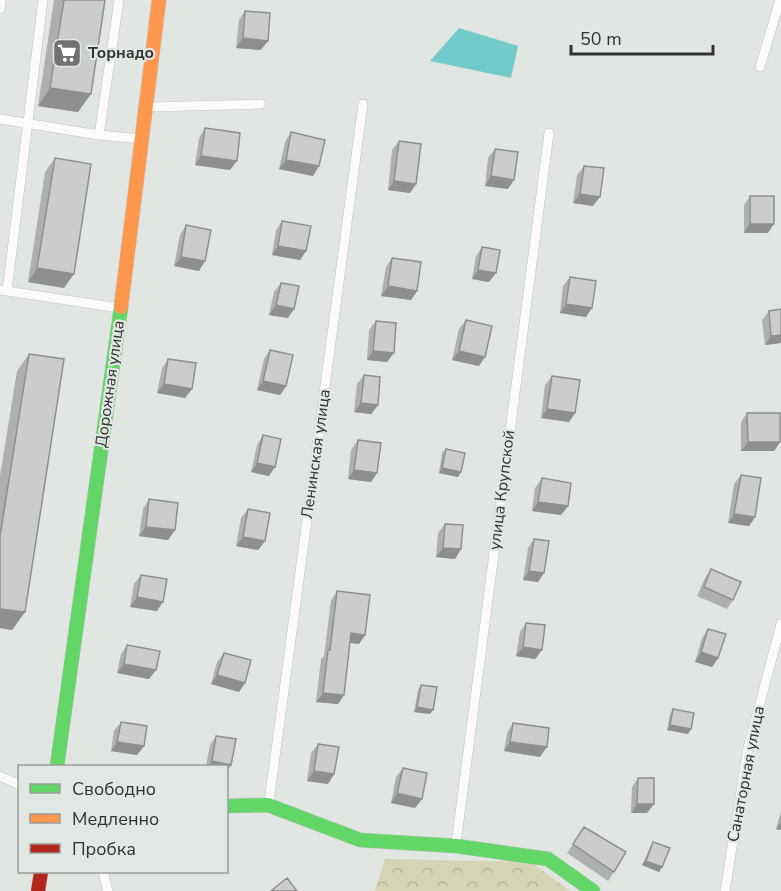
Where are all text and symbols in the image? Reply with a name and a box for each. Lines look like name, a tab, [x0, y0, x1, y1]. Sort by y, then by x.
scale bar	[571, 18, 714, 56]
text: 50 m	[580, 27, 622, 51]
supermarket icon: Торнадо	[51, 37, 83, 69]
place label: Торнадо	[88, 42, 154, 64]
street label: Дорожная улица	[90, 319, 130, 449]
street label: Ленинская улица	[296, 388, 336, 520]
street label: улица Крупской	[484, 429, 520, 551]
street label: Санаторная улица	[722, 704, 770, 844]
legend	[18, 765, 228, 873]
text: Свободно	[72, 777, 156, 801]
text: Медленно	[72, 807, 159, 831]
text: Пробка	[72, 837, 136, 861]

